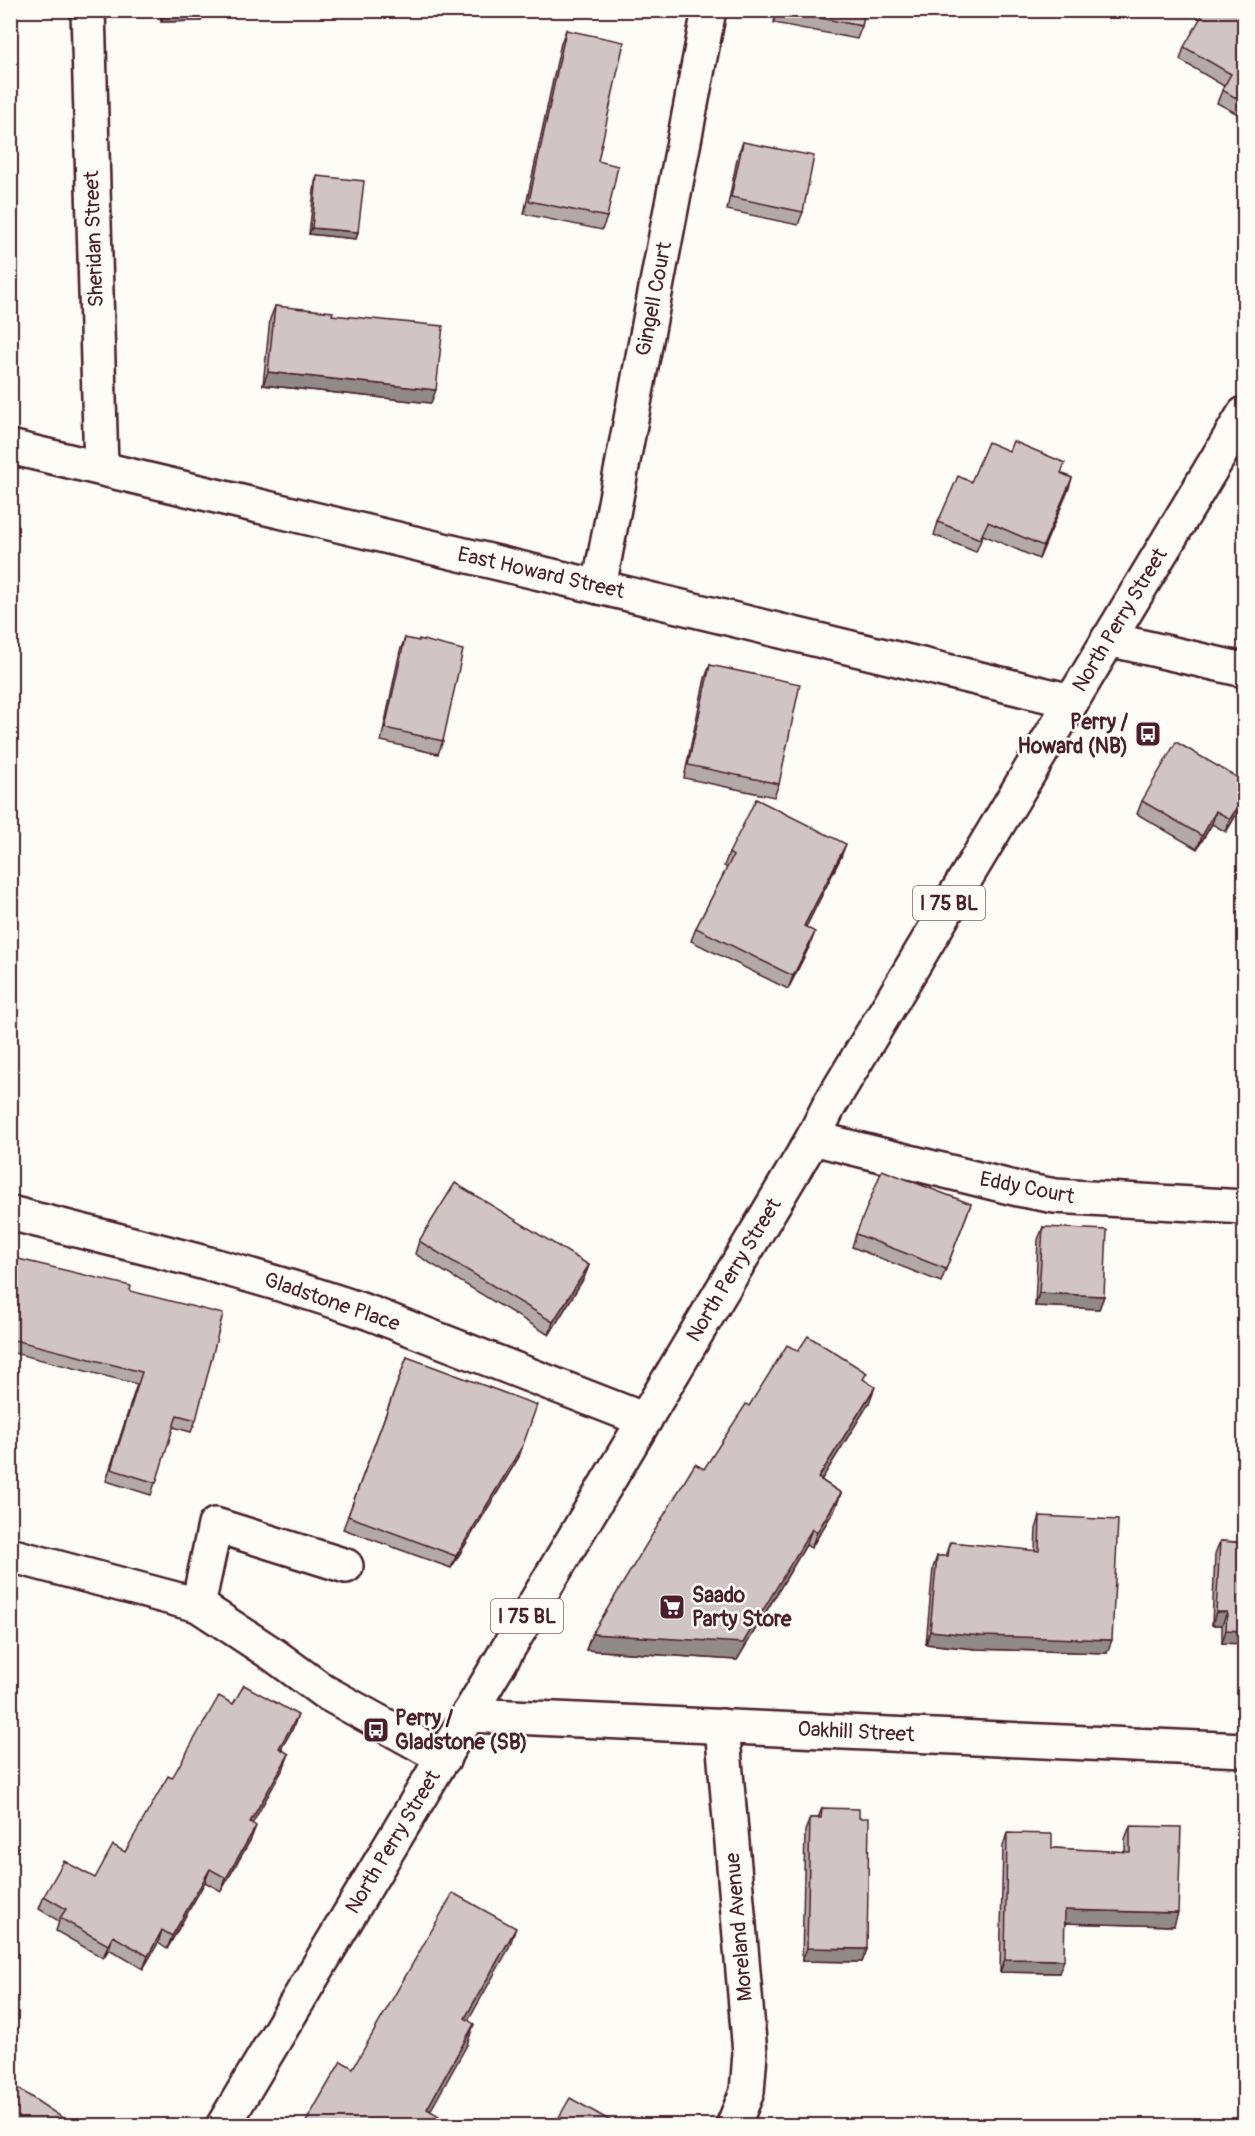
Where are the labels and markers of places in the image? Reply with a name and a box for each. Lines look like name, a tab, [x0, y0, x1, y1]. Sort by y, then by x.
place label: Perry / Howard (NB)	[1018, 709, 1128, 760]
bus stop icon: Perry / Howard (NB)	[1133, 719, 1163, 749]
place label: Saado Party Store	[692, 1582, 792, 1633]
supermarket icon: Saado Party Store	[657, 1592, 687, 1622]
place label: Perry / Gladstone (SB)	[395, 1705, 528, 1756]
bus stop icon: Perry / Gladstone (SB)	[361, 1715, 391, 1745]

